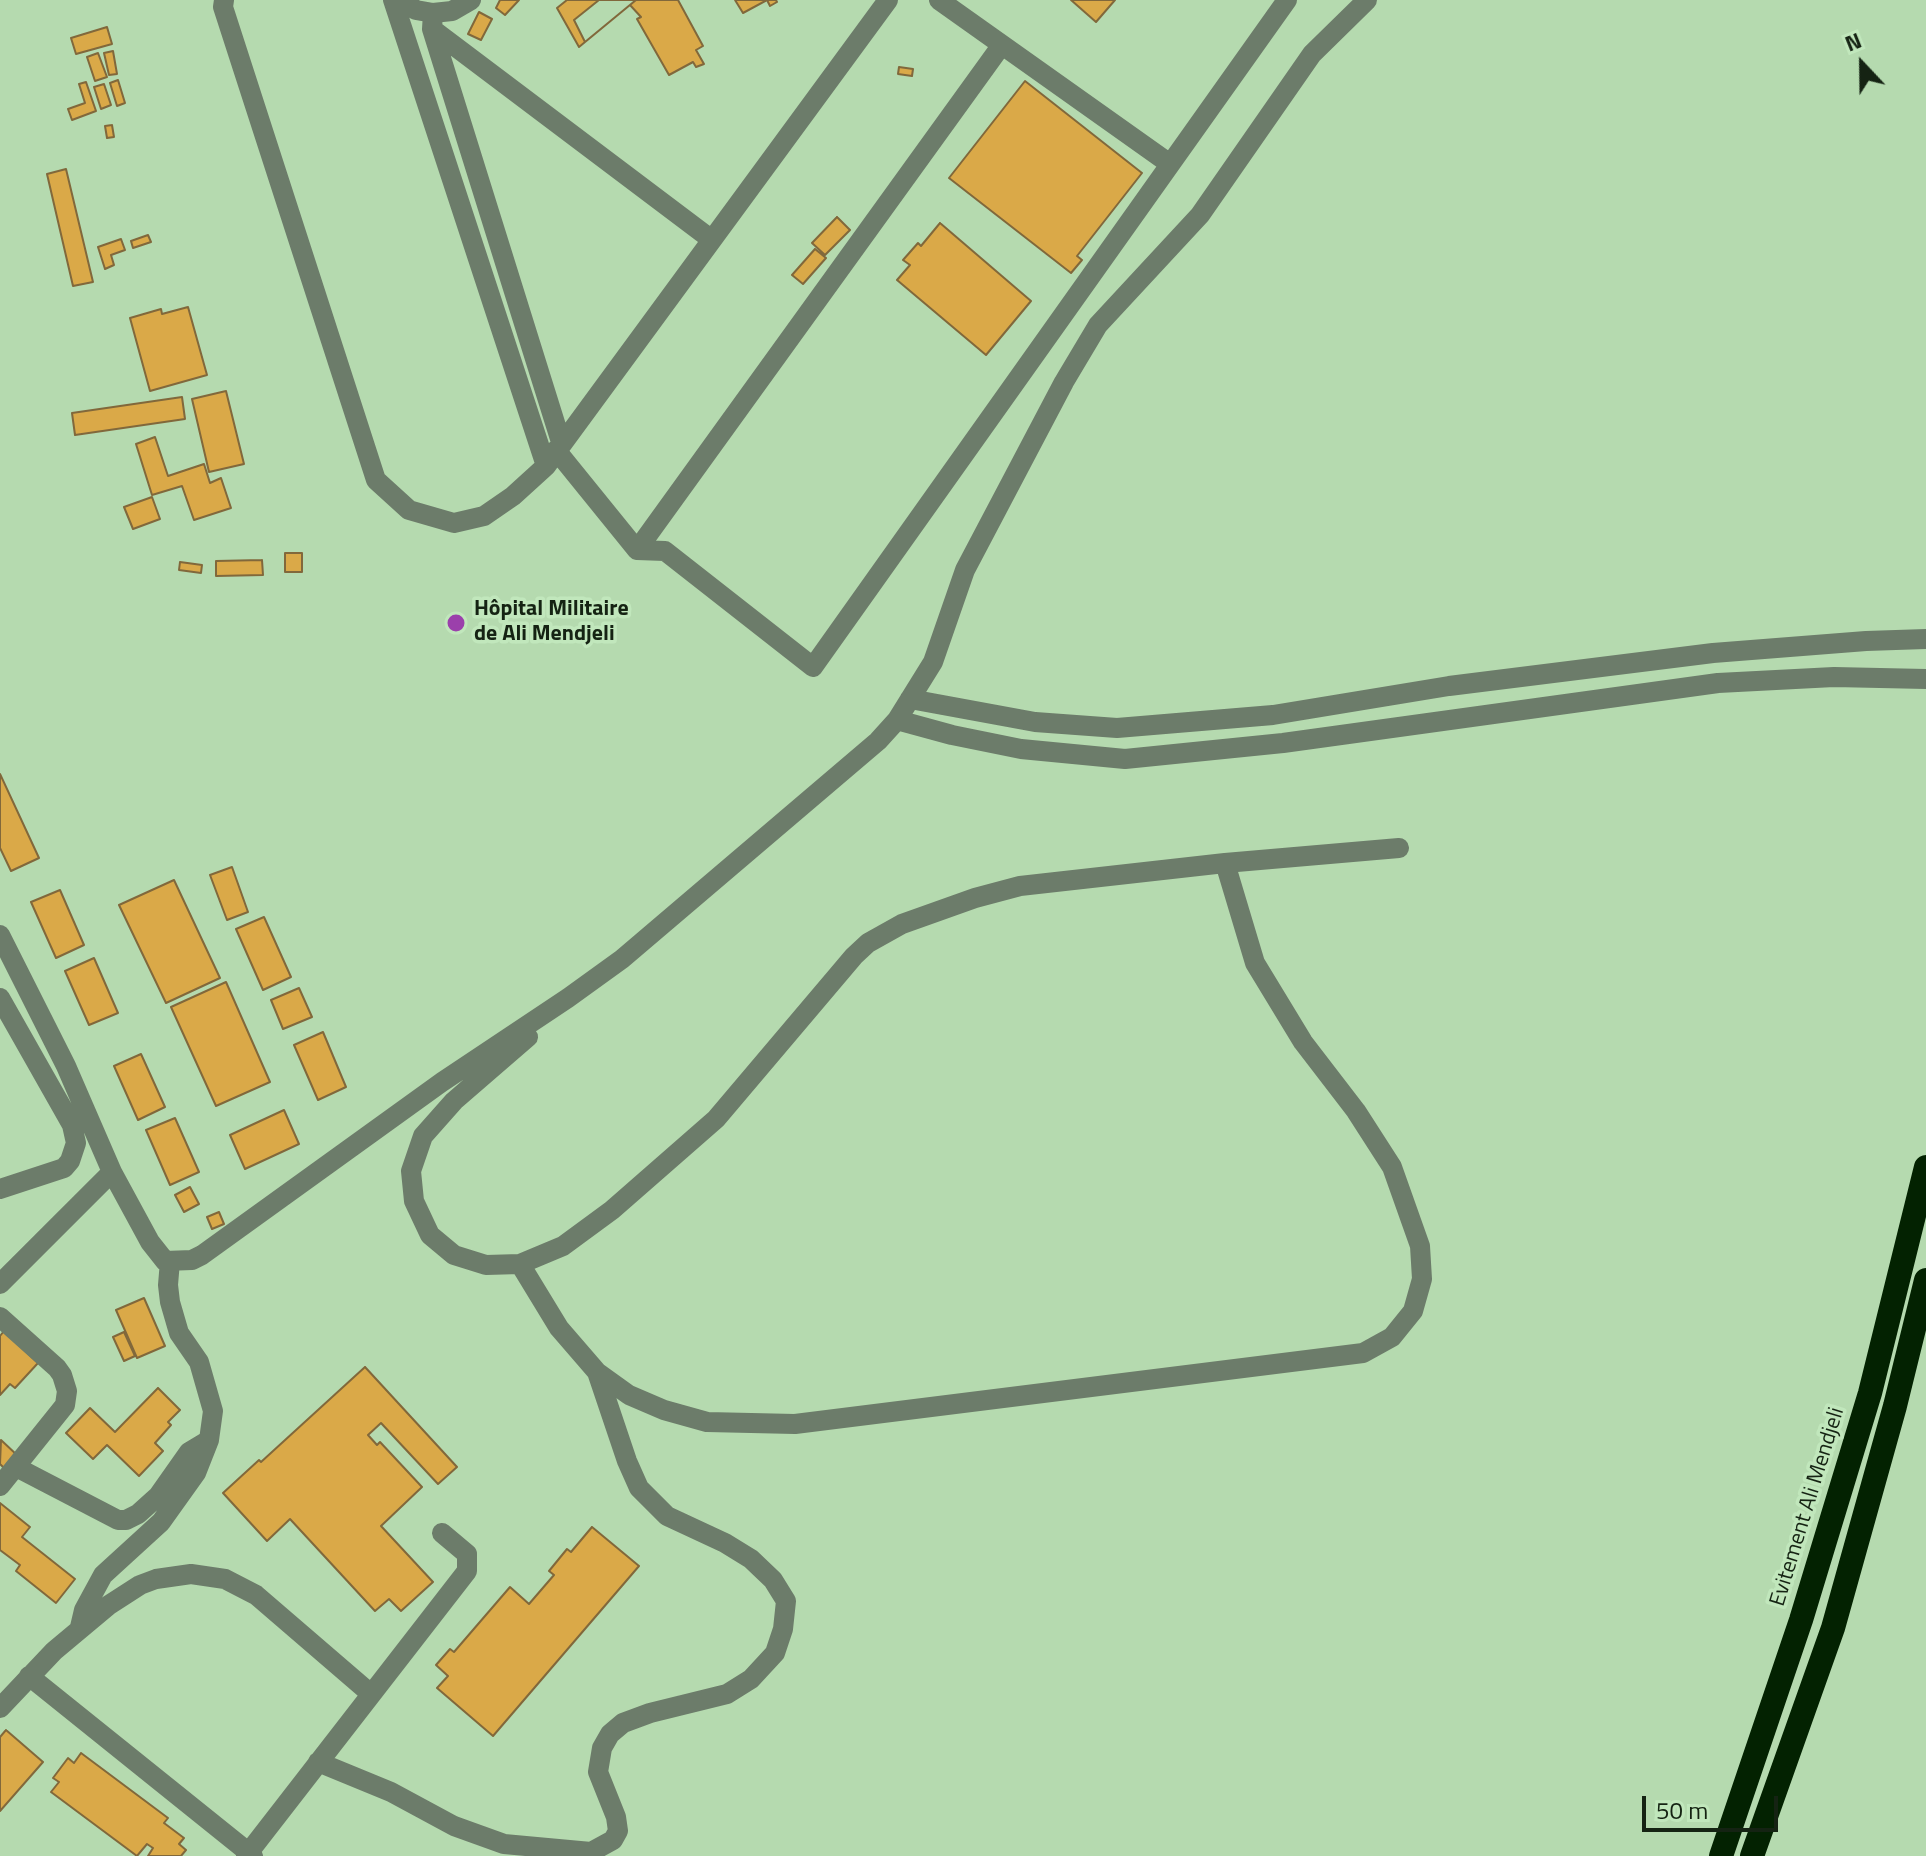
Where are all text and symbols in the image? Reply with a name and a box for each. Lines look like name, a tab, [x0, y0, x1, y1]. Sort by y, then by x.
text: N	[1840, 23, 1866, 60]
north arrow	[1822, 24, 1902, 104]
place label: Hôpital Militaire de Ali Mendjeli	[474, 597, 629, 648]
marker: Hôpital Militaire de Ali Mendjeli	[445, 612, 467, 634]
street label: Evitement Ali Mendjeli	[1765, 1404, 1851, 1610]
scale bar	[1646, 1780, 1782, 1830]
text: 50 m	[1656, 1792, 1708, 1828]

